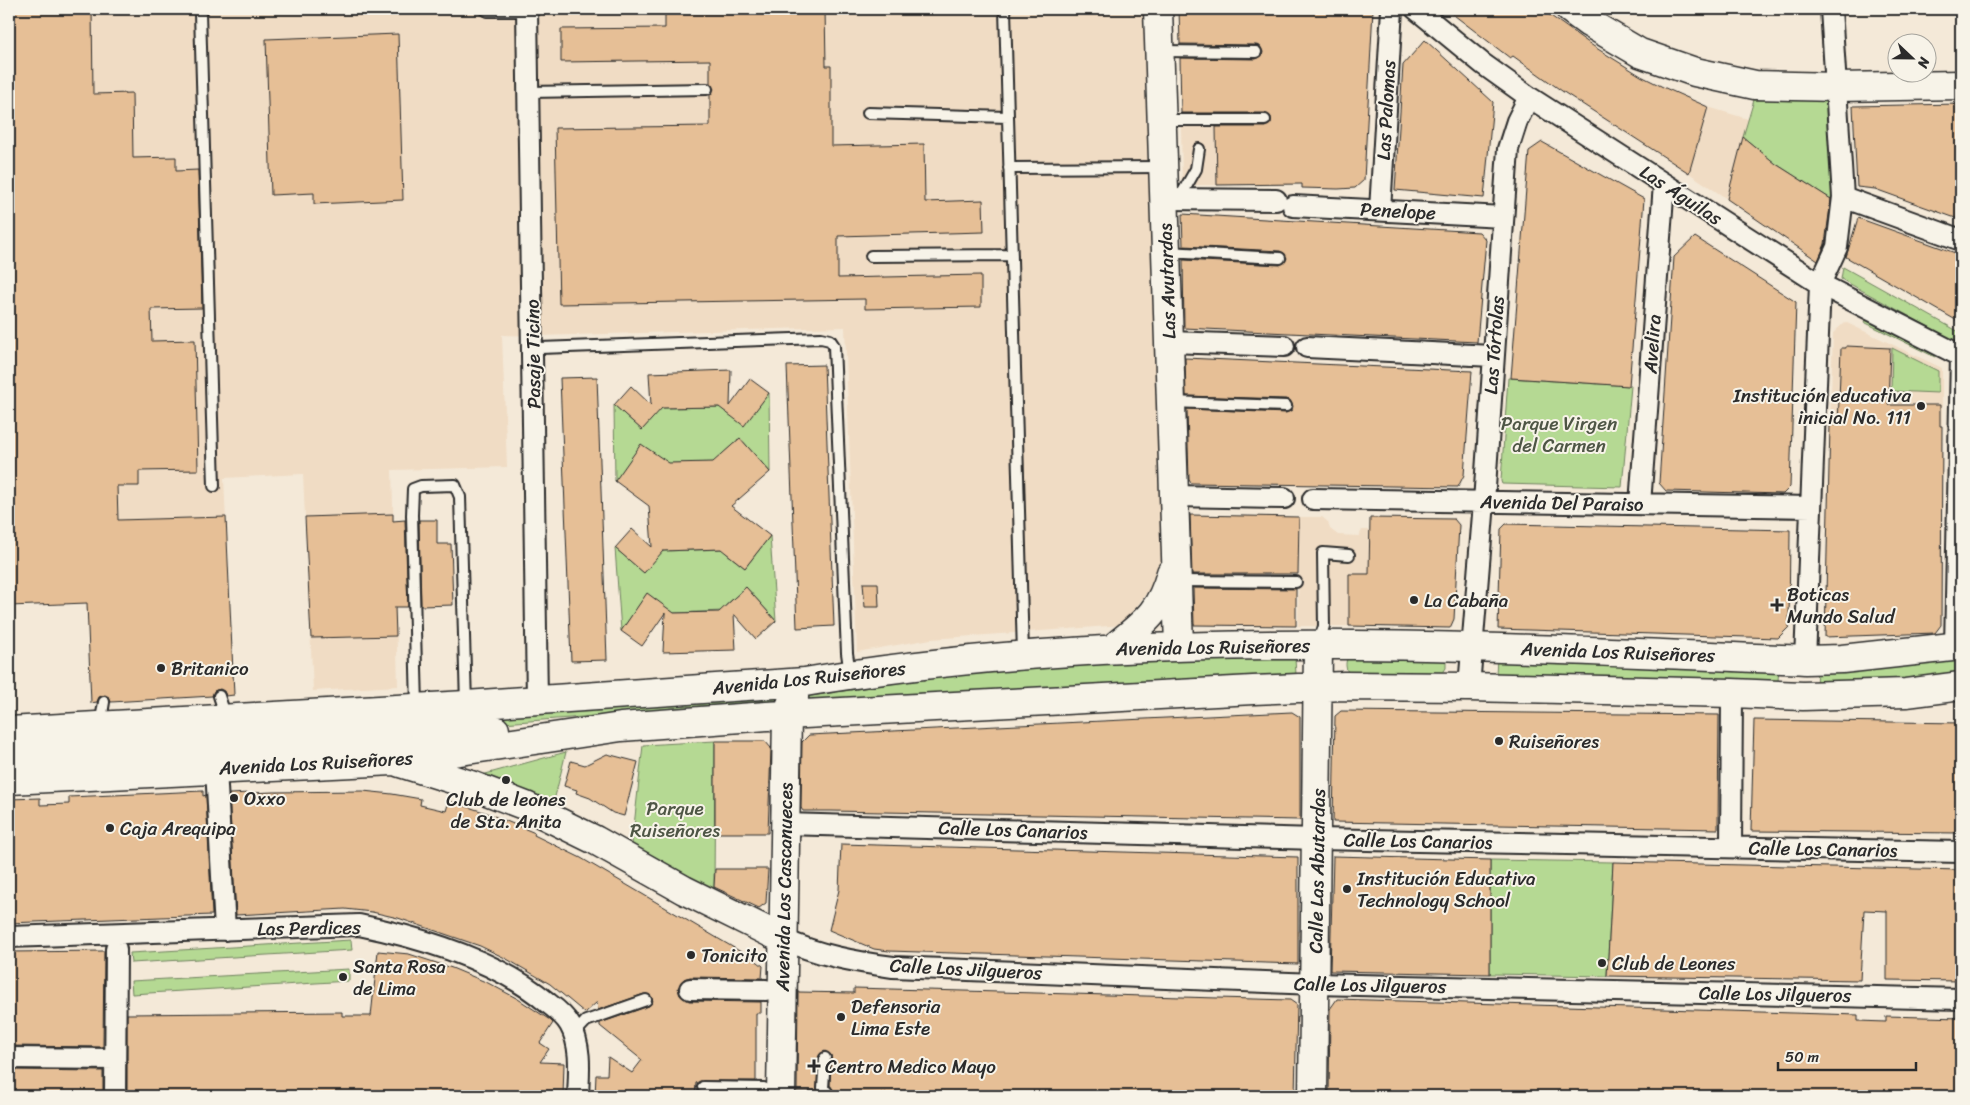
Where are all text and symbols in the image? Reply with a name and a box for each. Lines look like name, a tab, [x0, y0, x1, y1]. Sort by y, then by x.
north arrow	[1888, 32, 1938, 82]
text: N	[1910, 53, 1937, 72]
street label: Las Palomas	[1367, 59, 1405, 161]
street label: Las Águilas	[1633, 156, 1729, 234]
street label: Penelope	[1359, 193, 1437, 229]
street label: Las Avutardas	[1148, 222, 1186, 339]
street label: Las Tórtolas	[1474, 294, 1514, 395]
street label: Pasaje Ticino	[516, 299, 550, 409]
street label: Avelira	[1633, 313, 1671, 376]
place label: Institución educativa inicial No. 111	[1732, 379, 1911, 434]
marker: Institución educativa inicial No. 111	[1915, 400, 1927, 412]
park label: Parque Virgen del Carmen	[1501, 407, 1617, 462]
street label: Avenida Del Paraiso	[1479, 485, 1644, 521]
place label: Boticas Mundo Salud	[1787, 578, 1897, 633]
place label: La Cabaña	[1424, 584, 1509, 617]
marker: La Cabaña	[1408, 594, 1420, 606]
marker: Boticas Mundo Salud	[1771, 599, 1783, 611]
street label: Avenida Los Ruiseñores	[1115, 629, 1311, 665]
street label: Avenida Los Ruiseñores	[1519, 632, 1716, 672]
street label: Avenida Los Ruiseñores	[710, 651, 908, 705]
place label: Britanico	[171, 652, 249, 685]
marker: Britanico	[155, 662, 167, 674]
place label: Ruiseñores	[1509, 725, 1599, 758]
marker: Ruiseñores	[1493, 735, 1505, 747]
street label: Avenida Los Ruiseñores	[217, 741, 414, 785]
marker: Club de leones de Sta. Anita	[500, 774, 512, 786]
place label: Oxxo	[244, 782, 286, 815]
street label: Avenida Los Cascanueces	[766, 782, 802, 993]
place label: Club de leones de Sta. Anita	[446, 783, 566, 838]
street label: Calle Las Abutardas	[1299, 788, 1335, 954]
marker: Oxxo	[228, 792, 240, 804]
park label: Parque Ruiseñores	[630, 792, 720, 847]
street label: Calle Los Canarios	[938, 811, 1088, 849]
place label: Caja Arequipa	[120, 812, 236, 845]
marker: Caja Arequipa	[104, 822, 116, 834]
street label: Calle Los Canarios	[1343, 823, 1493, 859]
street label: Calle Los Canarios	[1748, 831, 1898, 867]
place label: Institución Educativa Technology School	[1356, 862, 1536, 917]
marker: Institución Educativa Technology School	[1341, 883, 1353, 895]
street label: Las Perdices	[257, 911, 362, 945]
place label: Tonicito	[701, 939, 767, 972]
place label: Club de Leones	[1612, 947, 1736, 980]
marker: Tonicito	[685, 949, 697, 961]
street label: Calle Los Jilgueros	[889, 949, 1043, 989]
place label: Santa Rosa de Lima	[353, 950, 446, 1005]
marker: Club de Leones	[1596, 957, 1608, 969]
street label: Calle Los Jilgueros	[1293, 967, 1447, 1003]
marker: Santa Rosa de Lima	[337, 971, 349, 983]
street label: Calle Los Jilgueros	[1698, 976, 1852, 1012]
place label: Defensoria Lima Este	[851, 990, 941, 1045]
marker: Defensoria Lima Este	[835, 1011, 847, 1023]
scale bar	[1778, 1040, 1915, 1072]
text: 50 m	[1785, 1044, 1820, 1070]
place label: Centro Medico Mayo	[825, 1050, 996, 1083]
marker: Centro Medico Mayo	[807, 1059, 821, 1073]

